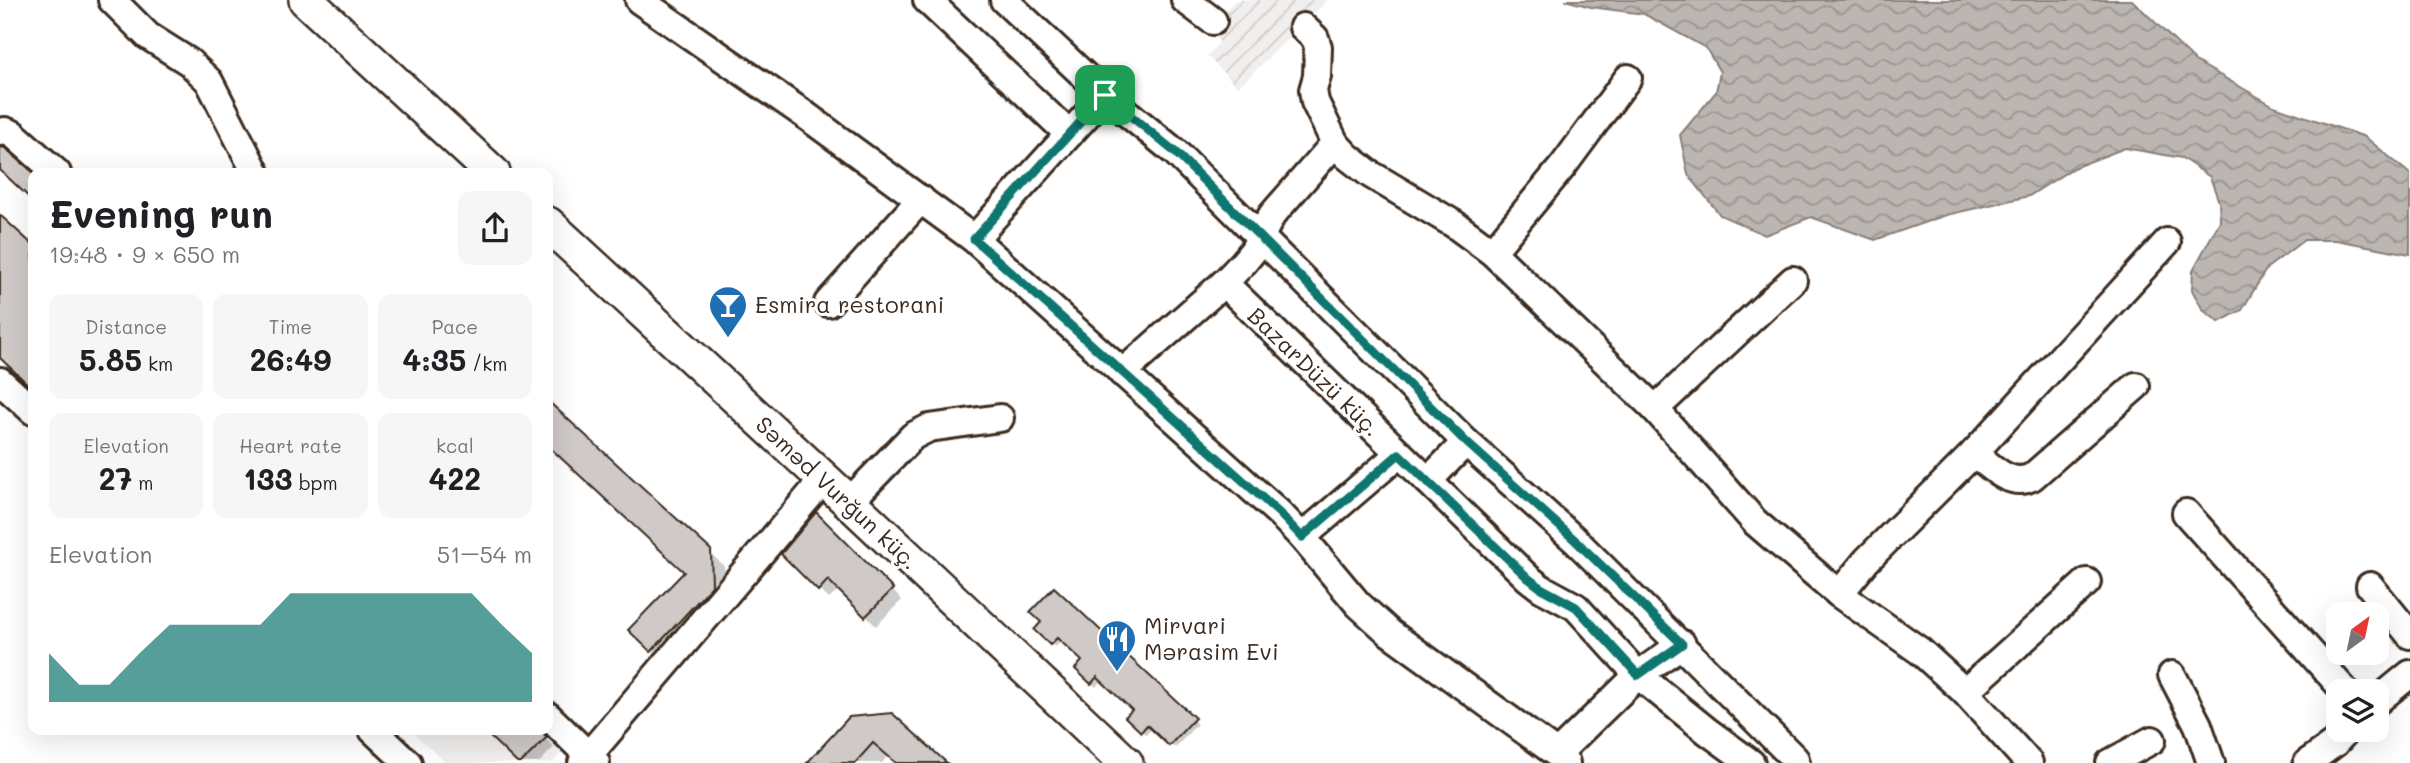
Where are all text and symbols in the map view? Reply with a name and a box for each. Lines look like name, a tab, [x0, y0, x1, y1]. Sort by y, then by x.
pin	[1075, 65, 1135, 125]
icon: arrive	[1086, 76, 1124, 114]
text: Evening run	[49, 188, 273, 238]
button: share	[458, 191, 532, 265]
text: 19:48 · 9 × 650 m	[49, 239, 240, 269]
bar icon: Esmira restorani	[707, 284, 749, 339]
place label: Esmira restorani	[755, 289, 944, 319]
street label: BazarDüzü küç.	[1242, 300, 1388, 442]
text: Distance	[85, 314, 167, 339]
text: Time	[269, 314, 312, 339]
text: Pace	[432, 314, 478, 339]
text: 5.85	[79, 339, 142, 379]
text: 26:49	[250, 339, 331, 379]
text: 4:35	[402, 339, 466, 379]
text: km	[142, 351, 173, 376]
text: /km	[466, 351, 508, 376]
street label: Səməd Vurğun küç.	[750, 409, 925, 575]
text: Elevation	[84, 433, 169, 458]
text: Heart rate	[239, 433, 342, 458]
text: kcal	[436, 433, 474, 458]
text: 27	[99, 458, 132, 498]
text: 133	[243, 458, 293, 498]
text: 422	[429, 458, 481, 498]
text: m	[132, 470, 154, 495]
text: bpm	[293, 470, 338, 495]
text: Elevation	[49, 539, 152, 569]
text: 51–54 m	[437, 539, 532, 569]
north arrow	[2326, 602, 2389, 665]
map controls	[2326, 602, 2389, 742]
place label: Mirvari Mərasim Evi	[1144, 610, 1279, 666]
restaurant icon: Mirvari Mərasim Evi	[1096, 618, 1138, 673]
button: layers	[2326, 679, 2389, 742]

